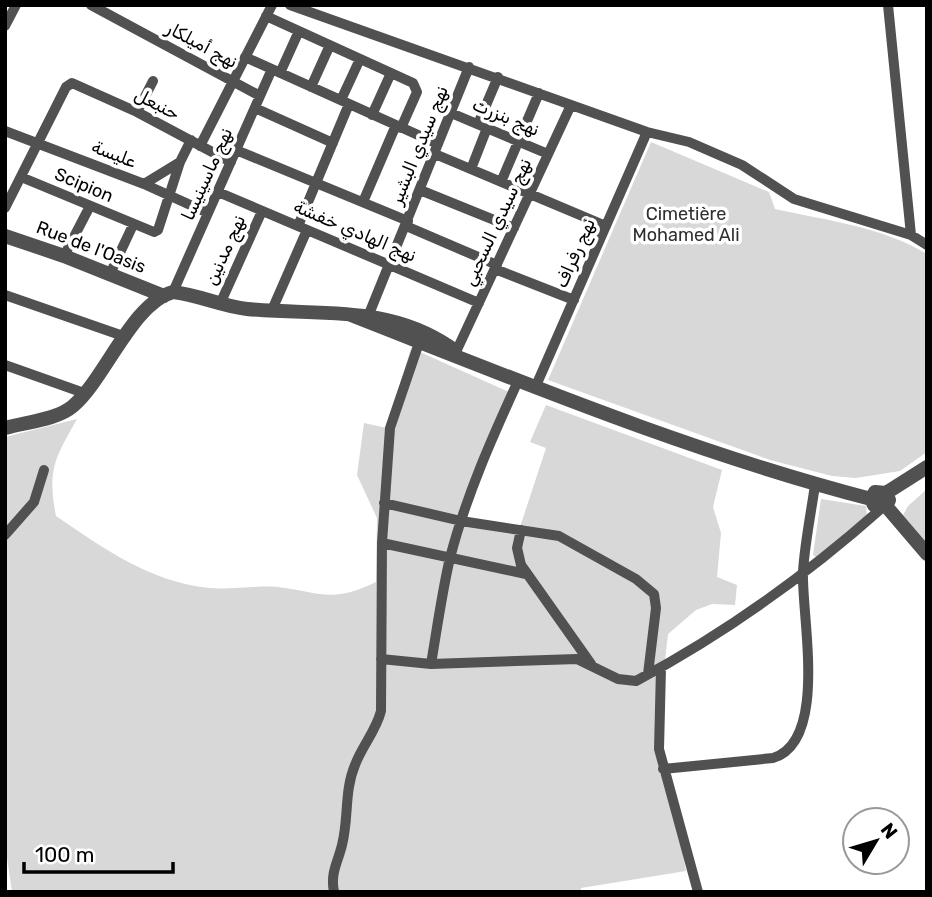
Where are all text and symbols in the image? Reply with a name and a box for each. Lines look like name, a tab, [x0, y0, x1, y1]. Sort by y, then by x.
street label: نهج أميلكار	[161, 17, 242, 74]
street label: نهج سيدي البشير	[385, 82, 454, 209]
street label: حنبعل	[131, 83, 183, 125]
street label: نهج بنزرت	[469, 93, 543, 142]
street label: نهج ماسينيسا	[177, 124, 238, 224]
street label: عليسة	[88, 135, 140, 173]
street label: نهج سيدي السحبي	[458, 155, 538, 290]
street label: Scipion	[51, 163, 117, 207]
street label: نهج الهادي خفشة	[290, 195, 420, 268]
park label: Cimetière Mohamed Ali	[632, 203, 740, 246]
street label: نهج مدنين	[200, 211, 251, 289]
street label: نهج رفراف	[550, 215, 601, 292]
street label: Rue de l'Oasis	[33, 216, 149, 278]
north arrow	[841, 806, 911, 876]
text: N	[876, 818, 902, 843]
scale bar	[24, 830, 173, 874]
text: 100 m	[35, 842, 94, 867]

